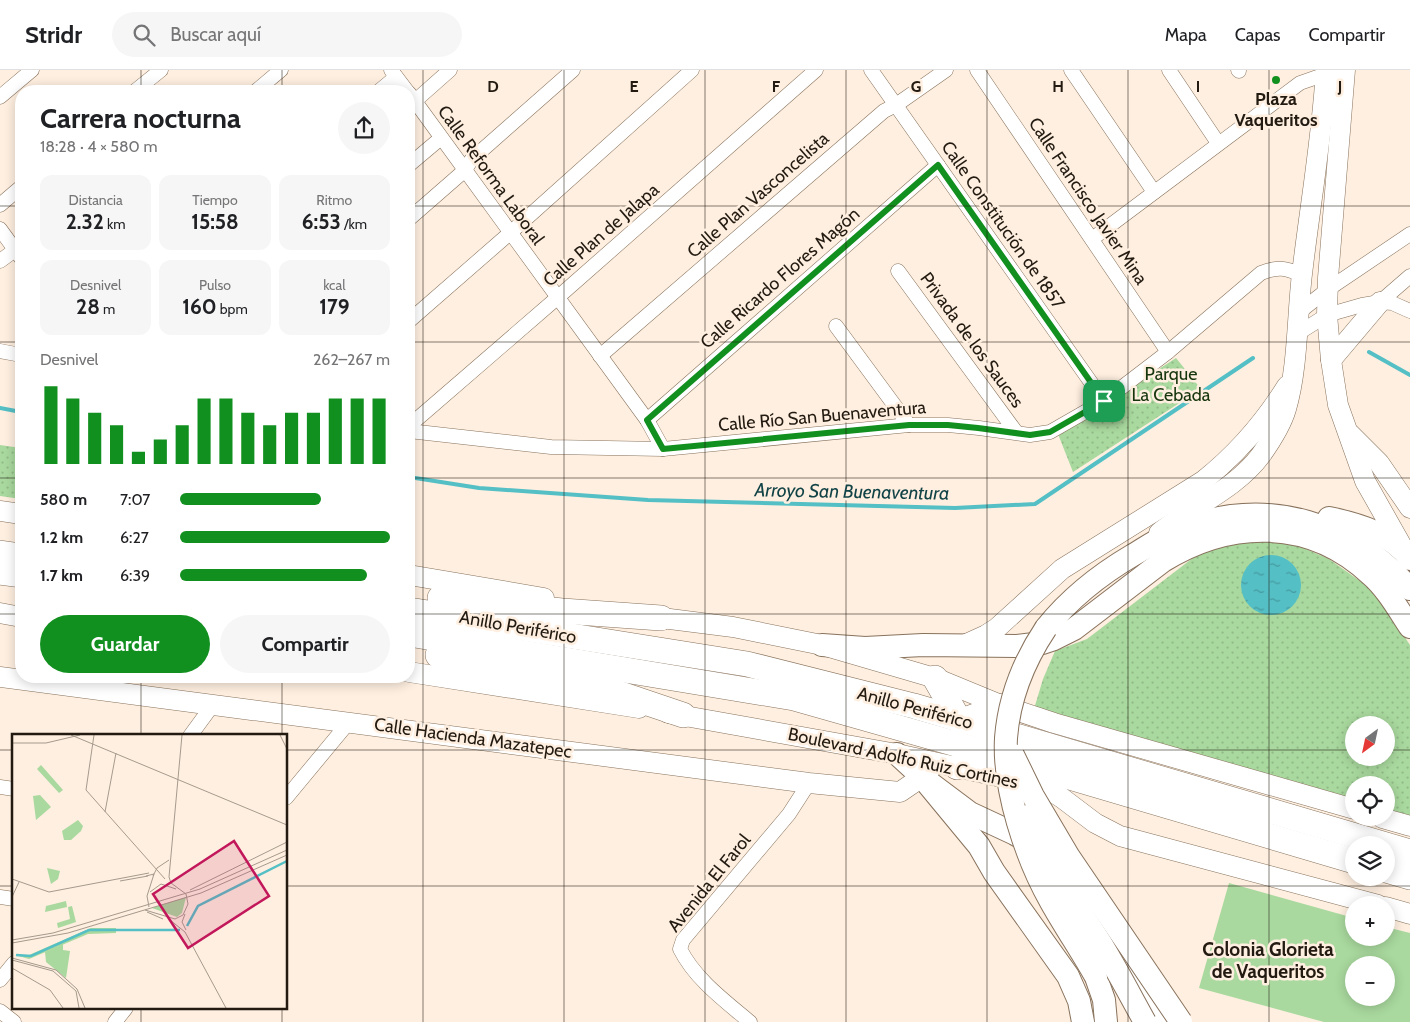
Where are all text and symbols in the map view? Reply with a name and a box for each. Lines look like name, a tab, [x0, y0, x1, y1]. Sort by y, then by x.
search box	[112, 12, 462, 57]
text: Stridr	[25, 20, 82, 49]
icon: search	[130, 21, 158, 49]
text: Buscar aquí	[170, 23, 261, 46]
text: Mapa	[1165, 24, 1207, 46]
text: Capas	[1235, 24, 1281, 46]
text: Compartir	[1309, 24, 1385, 46]
marker: Plaza Vaqueritos	[1270, 74, 1282, 86]
text: D	[487, 77, 499, 96]
text: E	[629, 77, 639, 96]
text: F	[772, 77, 781, 96]
text: G	[911, 77, 921, 96]
text: H	[1052, 77, 1064, 96]
text: I	[1196, 77, 1200, 96]
text: J	[1337, 77, 1342, 96]
place label: Plaza Vaqueritos	[1234, 88, 1318, 131]
text: Carrera nocturna	[40, 101, 241, 135]
street label: Calle Reforma Laboral	[433, 101, 549, 250]
button: share	[338, 102, 390, 154]
street label: Calle Francisco Javier Mina	[1024, 113, 1152, 289]
street label: Calle Plan Vasconcelista	[683, 127, 834, 262]
text: 18:28 · 4 × 580 m	[40, 137, 157, 156]
street label: Calle Constitución de 1857	[937, 137, 1069, 313]
street label: Calle Plan de Jalapa	[539, 178, 664, 291]
text: Distancia	[69, 191, 123, 209]
text: Tiempo	[192, 191, 238, 209]
text: Ritmo	[316, 191, 352, 209]
street label: Calle Ricardo Flores Magón	[696, 203, 864, 353]
text: 2.32	[66, 209, 104, 234]
text: 15:58	[191, 209, 239, 234]
text: 6:53	[302, 209, 341, 234]
text: km	[104, 215, 126, 233]
text: /km	[341, 215, 367, 233]
street label: Privada de los Sauces	[916, 268, 1028, 412]
text: Desnivel	[70, 276, 121, 294]
text: Pulso	[199, 276, 231, 294]
text: kcal	[323, 276, 346, 294]
text: 28	[76, 294, 100, 319]
text: 160	[182, 294, 217, 319]
text: 179	[319, 294, 349, 319]
text: m	[100, 300, 115, 318]
text: bpm	[217, 300, 248, 318]
text: Desnivel	[40, 350, 98, 369]
text: 262–267 m	[313, 350, 390, 369]
park label: Parque La Cebada	[1131, 363, 1211, 406]
pin	[1083, 380, 1125, 422]
icon: arrive	[1090, 387, 1118, 415]
street label: Calle Río San Buenaventura	[717, 396, 927, 436]
water label: Arroyo San Buenaventura	[753, 478, 950, 505]
text: 580 m	[40, 490, 87, 509]
text: 7:07	[120, 490, 150, 509]
text: 1.2 km	[40, 528, 83, 547]
text: 6:27	[120, 528, 149, 547]
text: 1.7 km	[40, 566, 83, 585]
text: 6:39	[120, 566, 150, 585]
street label: Anillo Periférico	[458, 606, 578, 648]
button: Guardar	[40, 615, 210, 673]
button: Compartir	[220, 615, 390, 673]
street label: Anillo Periférico	[855, 682, 975, 734]
street label: Calle Hacienda Mazatepec	[373, 713, 573, 763]
north arrow	[1345, 716, 1395, 766]
map controls	[1345, 716, 1395, 1006]
street label: Boulevard Adolfo Ruiz Cortines	[786, 723, 1020, 793]
inset map	[12, 734, 288, 1010]
button: locate	[1345, 776, 1395, 826]
street label: Avenida El Farol	[663, 829, 756, 936]
button: layers	[1345, 836, 1395, 886]
button: +	[1345, 896, 1395, 946]
district label: Colonia Glorieta de Vaqueritos	[1202, 938, 1334, 983]
button: −	[1345, 956, 1395, 1006]

